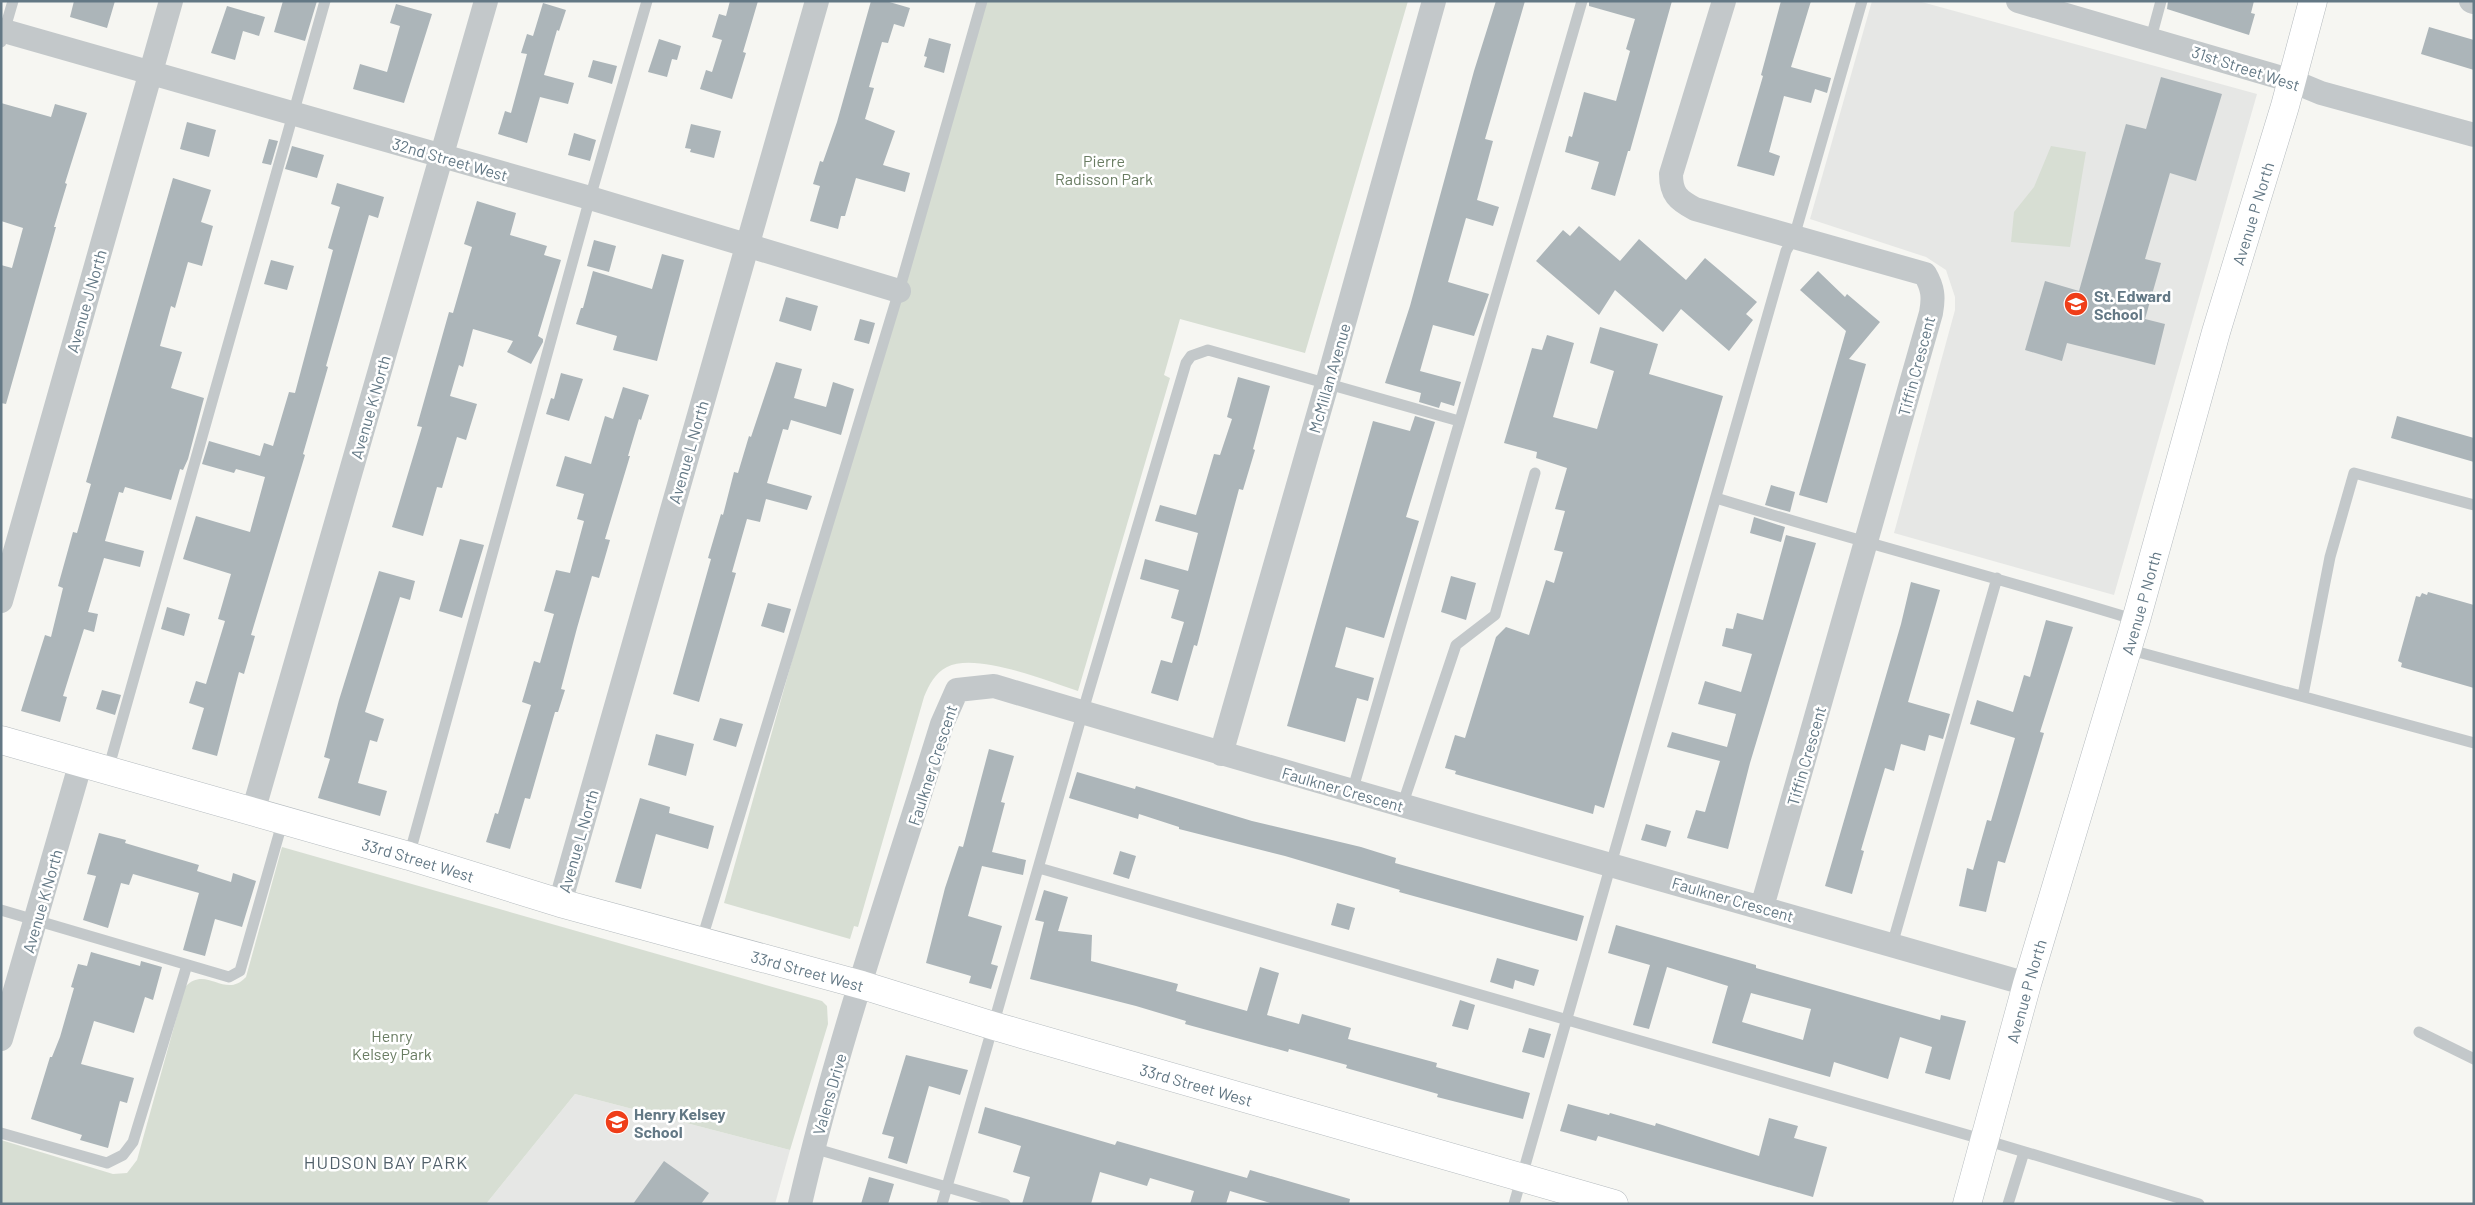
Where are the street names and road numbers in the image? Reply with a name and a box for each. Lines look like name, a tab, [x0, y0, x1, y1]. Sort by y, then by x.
street label: 31st Street West	[2190, 42, 2302, 94]
street label: 32nd Street West	[390, 133, 510, 185]
street label: Avenue P North	[2228, 159, 2277, 267]
street label: Avenue J North	[62, 247, 110, 355]
street label: Tiffin Crescent	[1894, 314, 1938, 418]
street label: McMillan Avenue	[1304, 321, 1354, 435]
street label: Avenue K North	[346, 353, 394, 461]
street label: Avenue L North	[664, 398, 712, 506]
street label: Avenue P North	[2117, 549, 2164, 657]
street label: Faulkner Crescent	[904, 702, 960, 828]
street label: Tiffin Crescent	[1783, 704, 1829, 808]
street label: Faulkner Crescent	[1280, 763, 1406, 815]
street label: Avenue L North	[554, 787, 602, 895]
street label: 33rd Street West	[360, 834, 477, 885]
street label: Avenue K North	[18, 847, 66, 955]
street label: Faulkner Crescent	[1670, 873, 1796, 925]
street label: Avenue P North	[2002, 937, 2049, 1045]
street label: 33rd Street West	[749, 946, 866, 995]
street label: Valens Drive	[808, 1051, 850, 1137]
street label: 33rd Street West	[1138, 1059, 1255, 1109]

